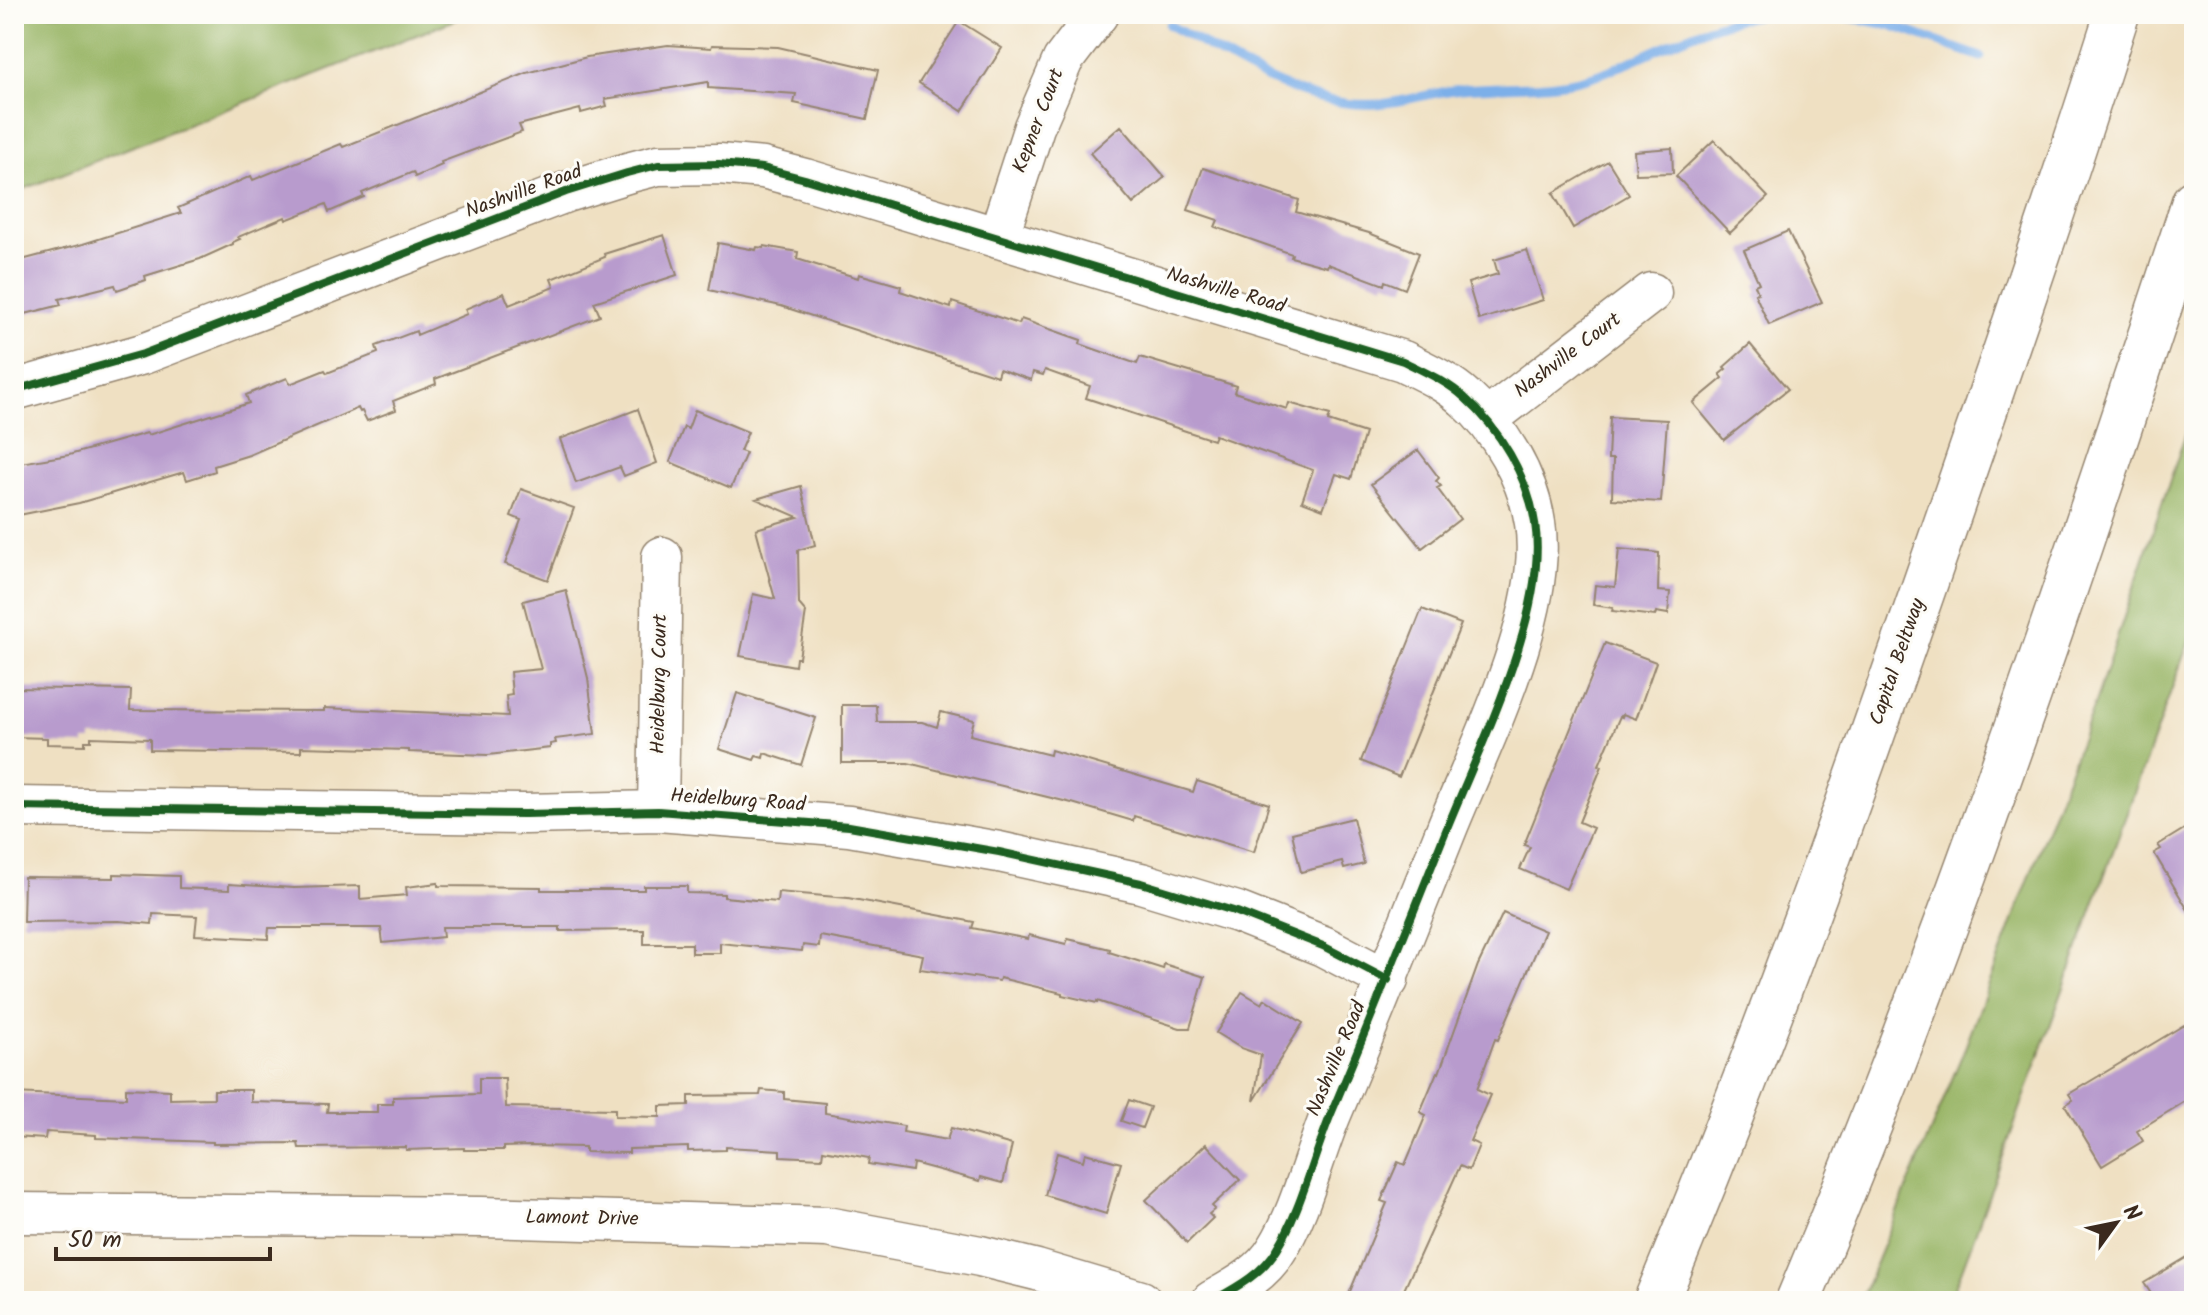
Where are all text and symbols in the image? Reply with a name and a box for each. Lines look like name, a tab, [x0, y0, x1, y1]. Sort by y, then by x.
street label: Kepner Court	[1004, 64, 1074, 178]
street label: Nashville Road	[461, 156, 588, 228]
street label: Nashville Road	[1163, 259, 1290, 324]
street label: Nashville Court	[1508, 305, 1629, 407]
street label: Capital Beltway	[1861, 594, 1935, 730]
street label: Heidelburg Court	[643, 613, 677, 754]
street label: Heidelburg Road	[669, 780, 808, 822]
street label: Nashville Road	[1298, 996, 1376, 1122]
north arrow	[2076, 1183, 2156, 1263]
text: N	[2112, 1198, 2149, 1229]
street label: Lamont Drive	[525, 1202, 639, 1236]
scale bar	[56, 1211, 270, 1261]
text: 50 m	[68, 1221, 122, 1260]

